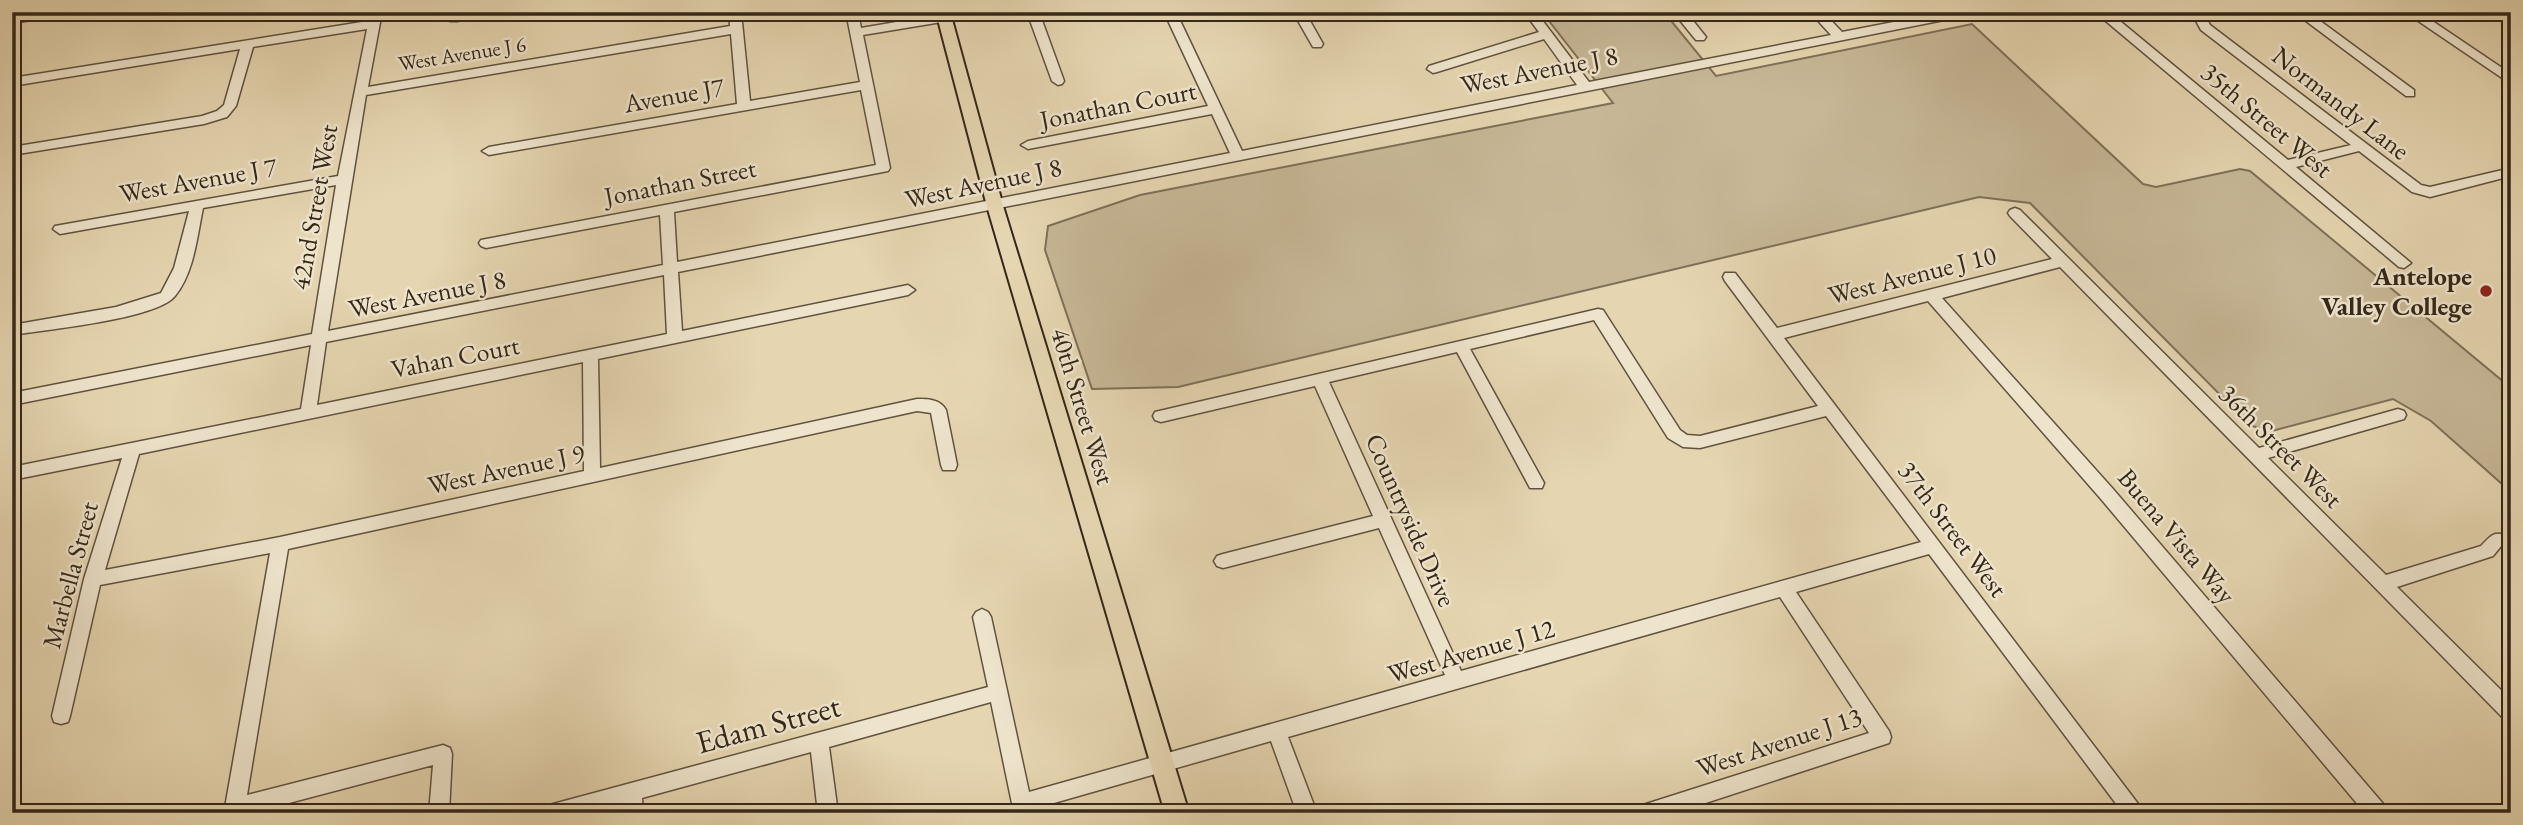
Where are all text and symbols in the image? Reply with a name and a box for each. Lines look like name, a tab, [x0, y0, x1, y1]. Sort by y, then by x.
street label: West Avenue J 6	[396, 30, 528, 77]
street label: West Avenue J 8	[1457, 38, 1621, 102]
street label: Normandy Lane	[2265, 39, 2417, 167]
street label: 35th Street West	[2194, 55, 2340, 185]
street label: Avenue J7	[620, 69, 727, 121]
street label: Jonathan Court	[1035, 73, 1199, 137]
street label: 42nd Street West	[283, 122, 345, 292]
street label: West Avenue J 7	[117, 149, 280, 211]
street label: West Avenue J 8	[901, 150, 1065, 216]
street label: Jonathan Street	[599, 151, 759, 214]
street label: West Avenue J 10	[1824, 238, 2000, 312]
place label: Antelope Valley College	[2321, 259, 2472, 323]
street label: West Avenue J 8	[345, 262, 509, 326]
marker: Antelope Valley College	[2478, 283, 2494, 299]
street label: 40th Street West	[1043, 324, 1123, 488]
street label: Vahan Court	[388, 328, 522, 386]
street label: 36th Street West	[2212, 377, 2350, 515]
street label: Countryside Drive	[1358, 428, 1464, 612]
street label: West Avenue J 9	[424, 436, 588, 502]
street label: 37th Street West	[1891, 454, 2015, 604]
street label: Buena Vista Way	[2110, 461, 2244, 611]
street label: Marbella Street	[34, 498, 106, 652]
street label: West Avenue J 12	[1384, 611, 1559, 691]
street label: Edam Street	[691, 685, 845, 763]
street label: West Avenue J 13	[1692, 699, 1866, 785]

